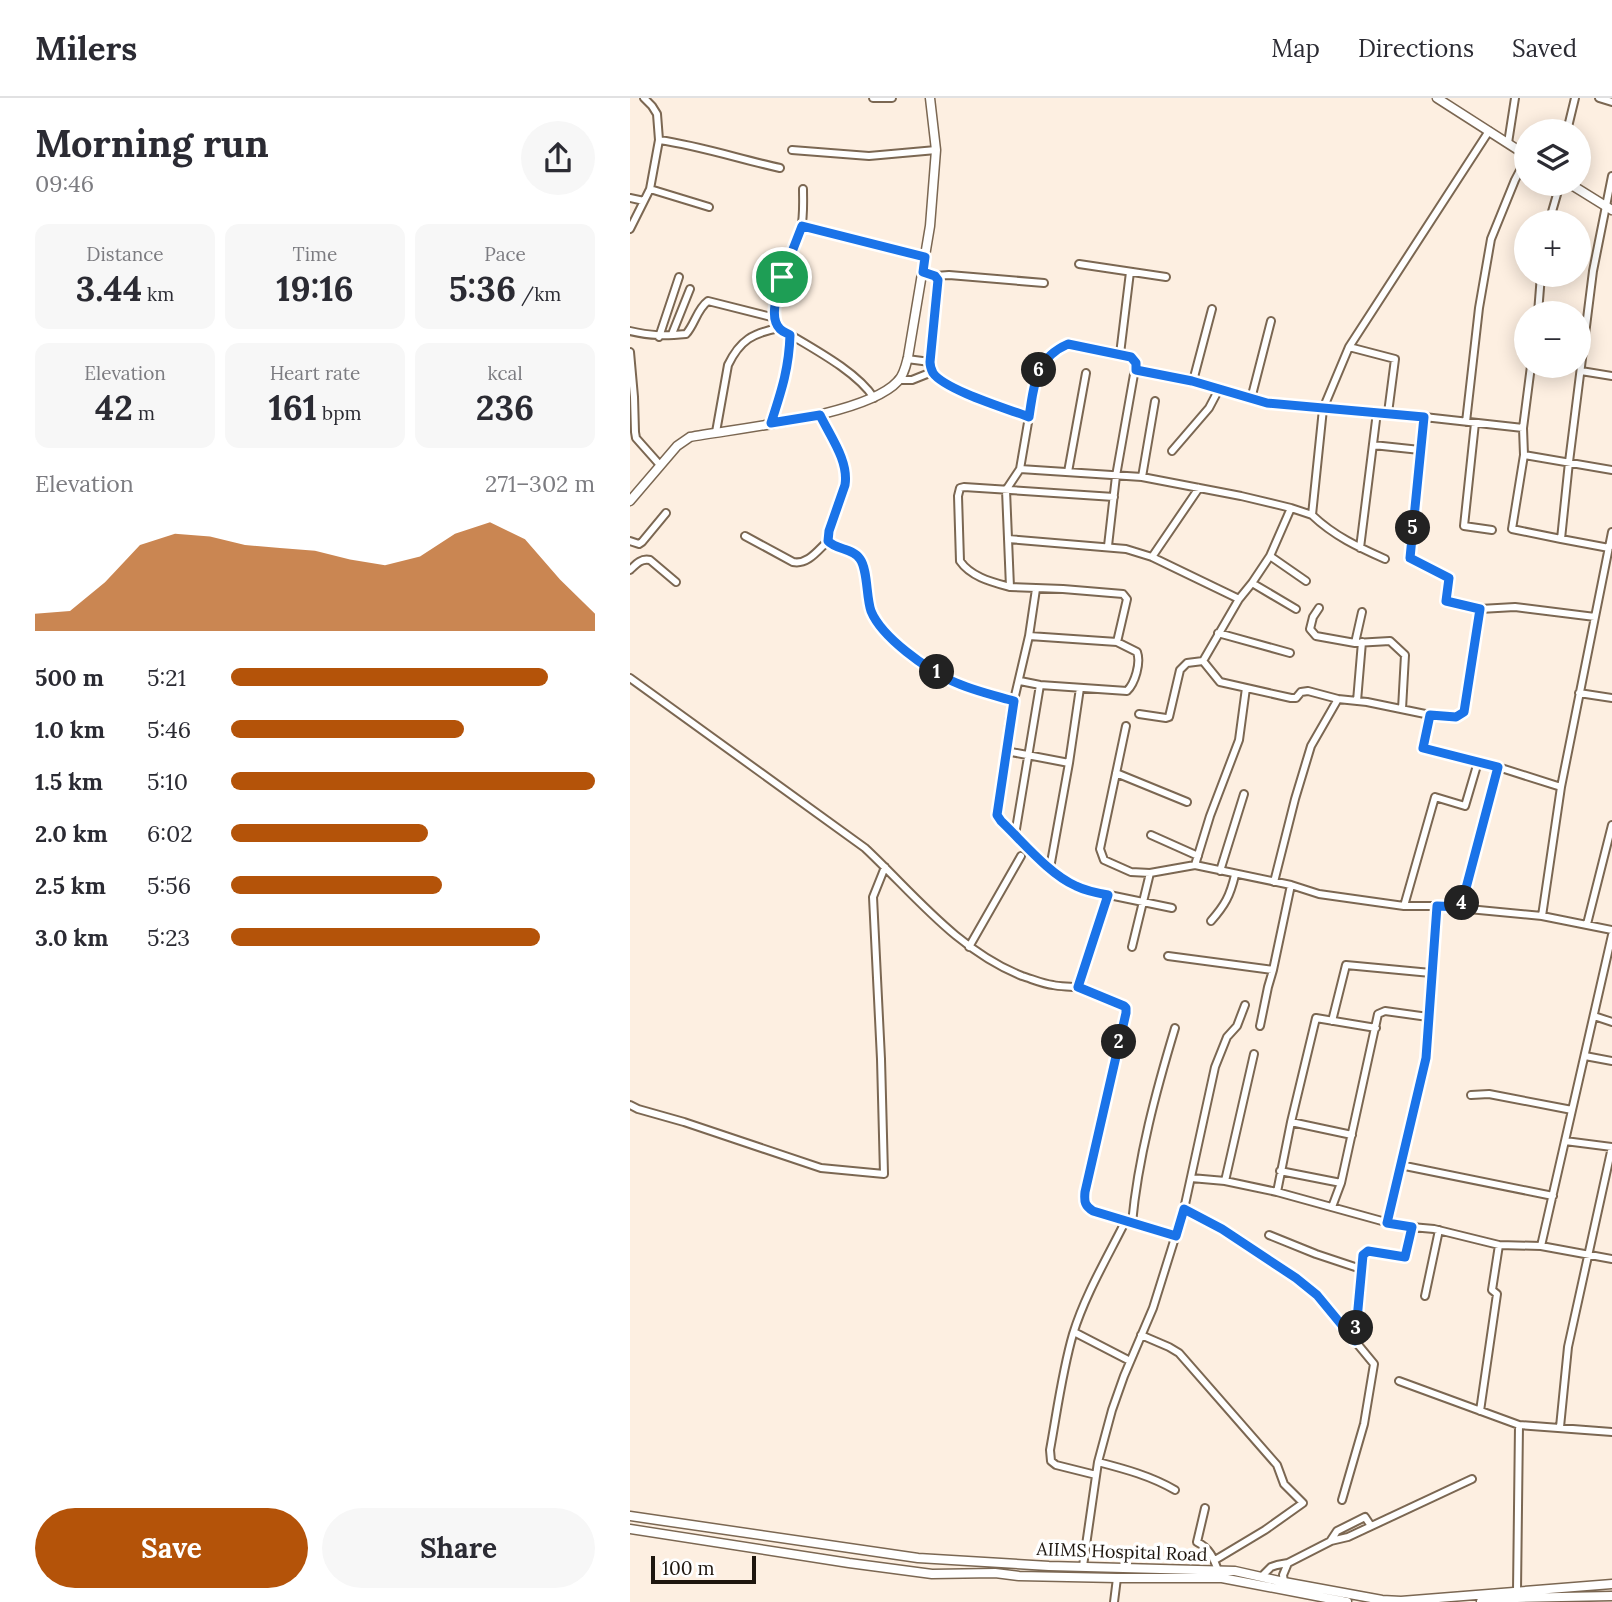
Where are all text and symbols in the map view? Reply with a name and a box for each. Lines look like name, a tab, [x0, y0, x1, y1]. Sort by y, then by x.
text: Milers	[35, 27, 137, 69]
text: Map	[1271, 33, 1320, 64]
text: Directions	[1358, 33, 1474, 64]
text: Saved	[1512, 33, 1577, 64]
text: Morning run	[35, 119, 269, 167]
map controls	[1514, 119, 1591, 378]
button: layers	[1514, 119, 1591, 196]
button: share	[521, 121, 595, 195]
text: 09:46	[35, 169, 94, 198]
button: +	[1514, 210, 1591, 287]
text: Distance	[86, 242, 164, 266]
text: Time	[293, 242, 337, 266]
text: Pace	[484, 242, 526, 266]
pin	[752, 247, 812, 307]
icon: arrive	[763, 258, 801, 296]
text: 3.44	[76, 266, 142, 311]
text: 19:16	[276, 266, 354, 311]
text: 5:36	[449, 266, 516, 311]
text: km	[142, 282, 174, 306]
text: /km	[516, 282, 561, 306]
button: −	[1514, 301, 1591, 378]
pin: 6	[1022, 352, 1056, 388]
text: 6	[1033, 357, 1044, 381]
text: Elevation	[84, 361, 166, 385]
text: Heart rate	[270, 361, 360, 385]
text: kcal	[487, 361, 523, 385]
text: 42	[95, 385, 133, 430]
text: 161	[269, 385, 317, 430]
text: 236	[476, 385, 534, 430]
text: m	[133, 401, 155, 425]
text: bpm	[317, 401, 361, 425]
text: Elevation	[35, 469, 134, 498]
text: 271–302 m	[485, 469, 595, 498]
pin: 5	[1396, 510, 1430, 546]
text: 5	[1407, 515, 1418, 539]
pin: 1	[920, 654, 954, 690]
text: 1	[933, 659, 940, 683]
text: 500 m	[35, 663, 104, 692]
text: 5:21	[147, 663, 186, 692]
text: 1.0 km	[35, 715, 105, 744]
text: 5:46	[147, 715, 191, 744]
text: 1.5 km	[35, 767, 103, 796]
text: 5:10	[147, 767, 188, 796]
text: 2.0 km	[35, 819, 108, 848]
text: 6:02	[147, 819, 193, 848]
text: 2.5 km	[35, 871, 106, 900]
text: 5:56	[147, 871, 191, 900]
pin: 4	[1444, 886, 1480, 920]
text: 4	[1456, 890, 1467, 914]
text: 3.0 km	[35, 923, 108, 952]
text: 5:23	[147, 923, 190, 952]
pin: 2	[1102, 1024, 1136, 1060]
text: 2	[1113, 1029, 1124, 1053]
pin: 3	[1338, 1310, 1374, 1346]
text: 3	[1350, 1315, 1361, 1339]
button: Save	[35, 1508, 308, 1588]
button: Share	[322, 1508, 595, 1588]
street label: AIIMS Hospital Road	[1035, 1537, 1208, 1566]
scale bar	[651, 1553, 756, 1585]
text: 100 m	[662, 1556, 715, 1580]

